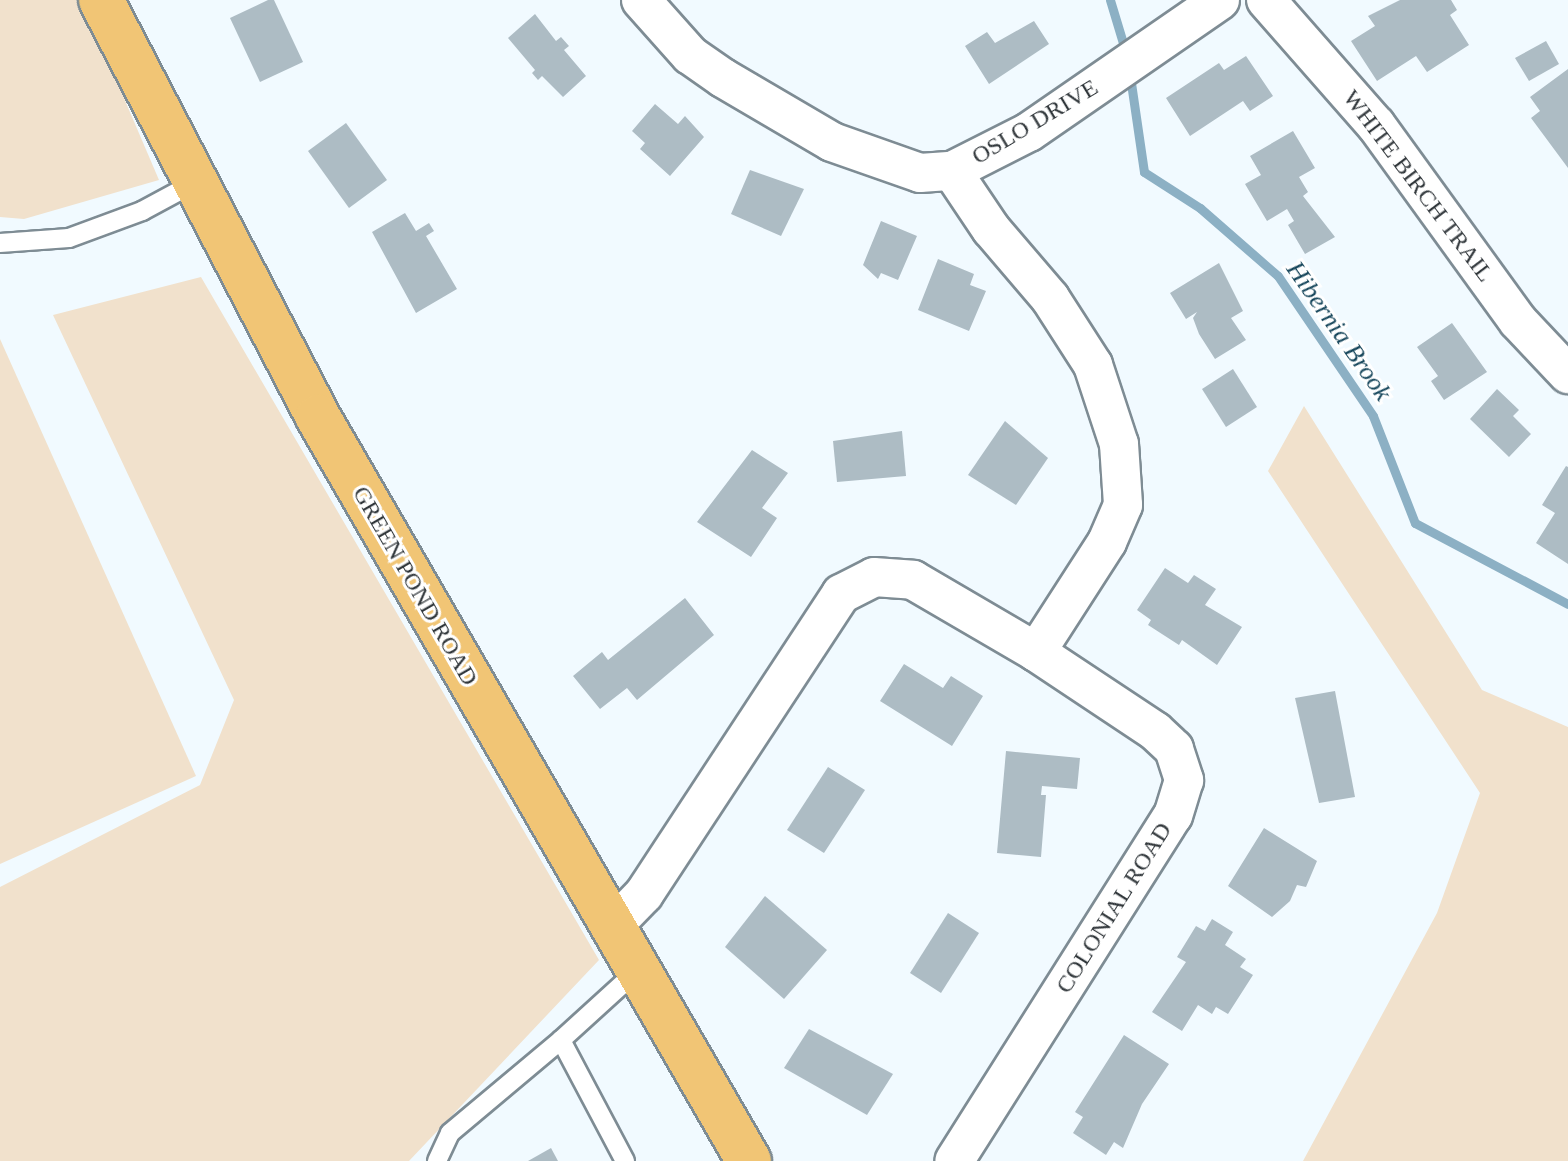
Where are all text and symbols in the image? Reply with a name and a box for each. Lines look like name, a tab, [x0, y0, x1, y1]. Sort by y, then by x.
street label: OSLO DRIVE	[967, 73, 1103, 171]
street label: WHITE BIRCH TRAIL	[1336, 84, 1500, 288]
water label: Hibernia Brook	[1279, 255, 1399, 407]
street label: GREEN POND ROAD	[346, 481, 484, 691]
street label: COLONIAL ROAD	[1050, 817, 1178, 999]

